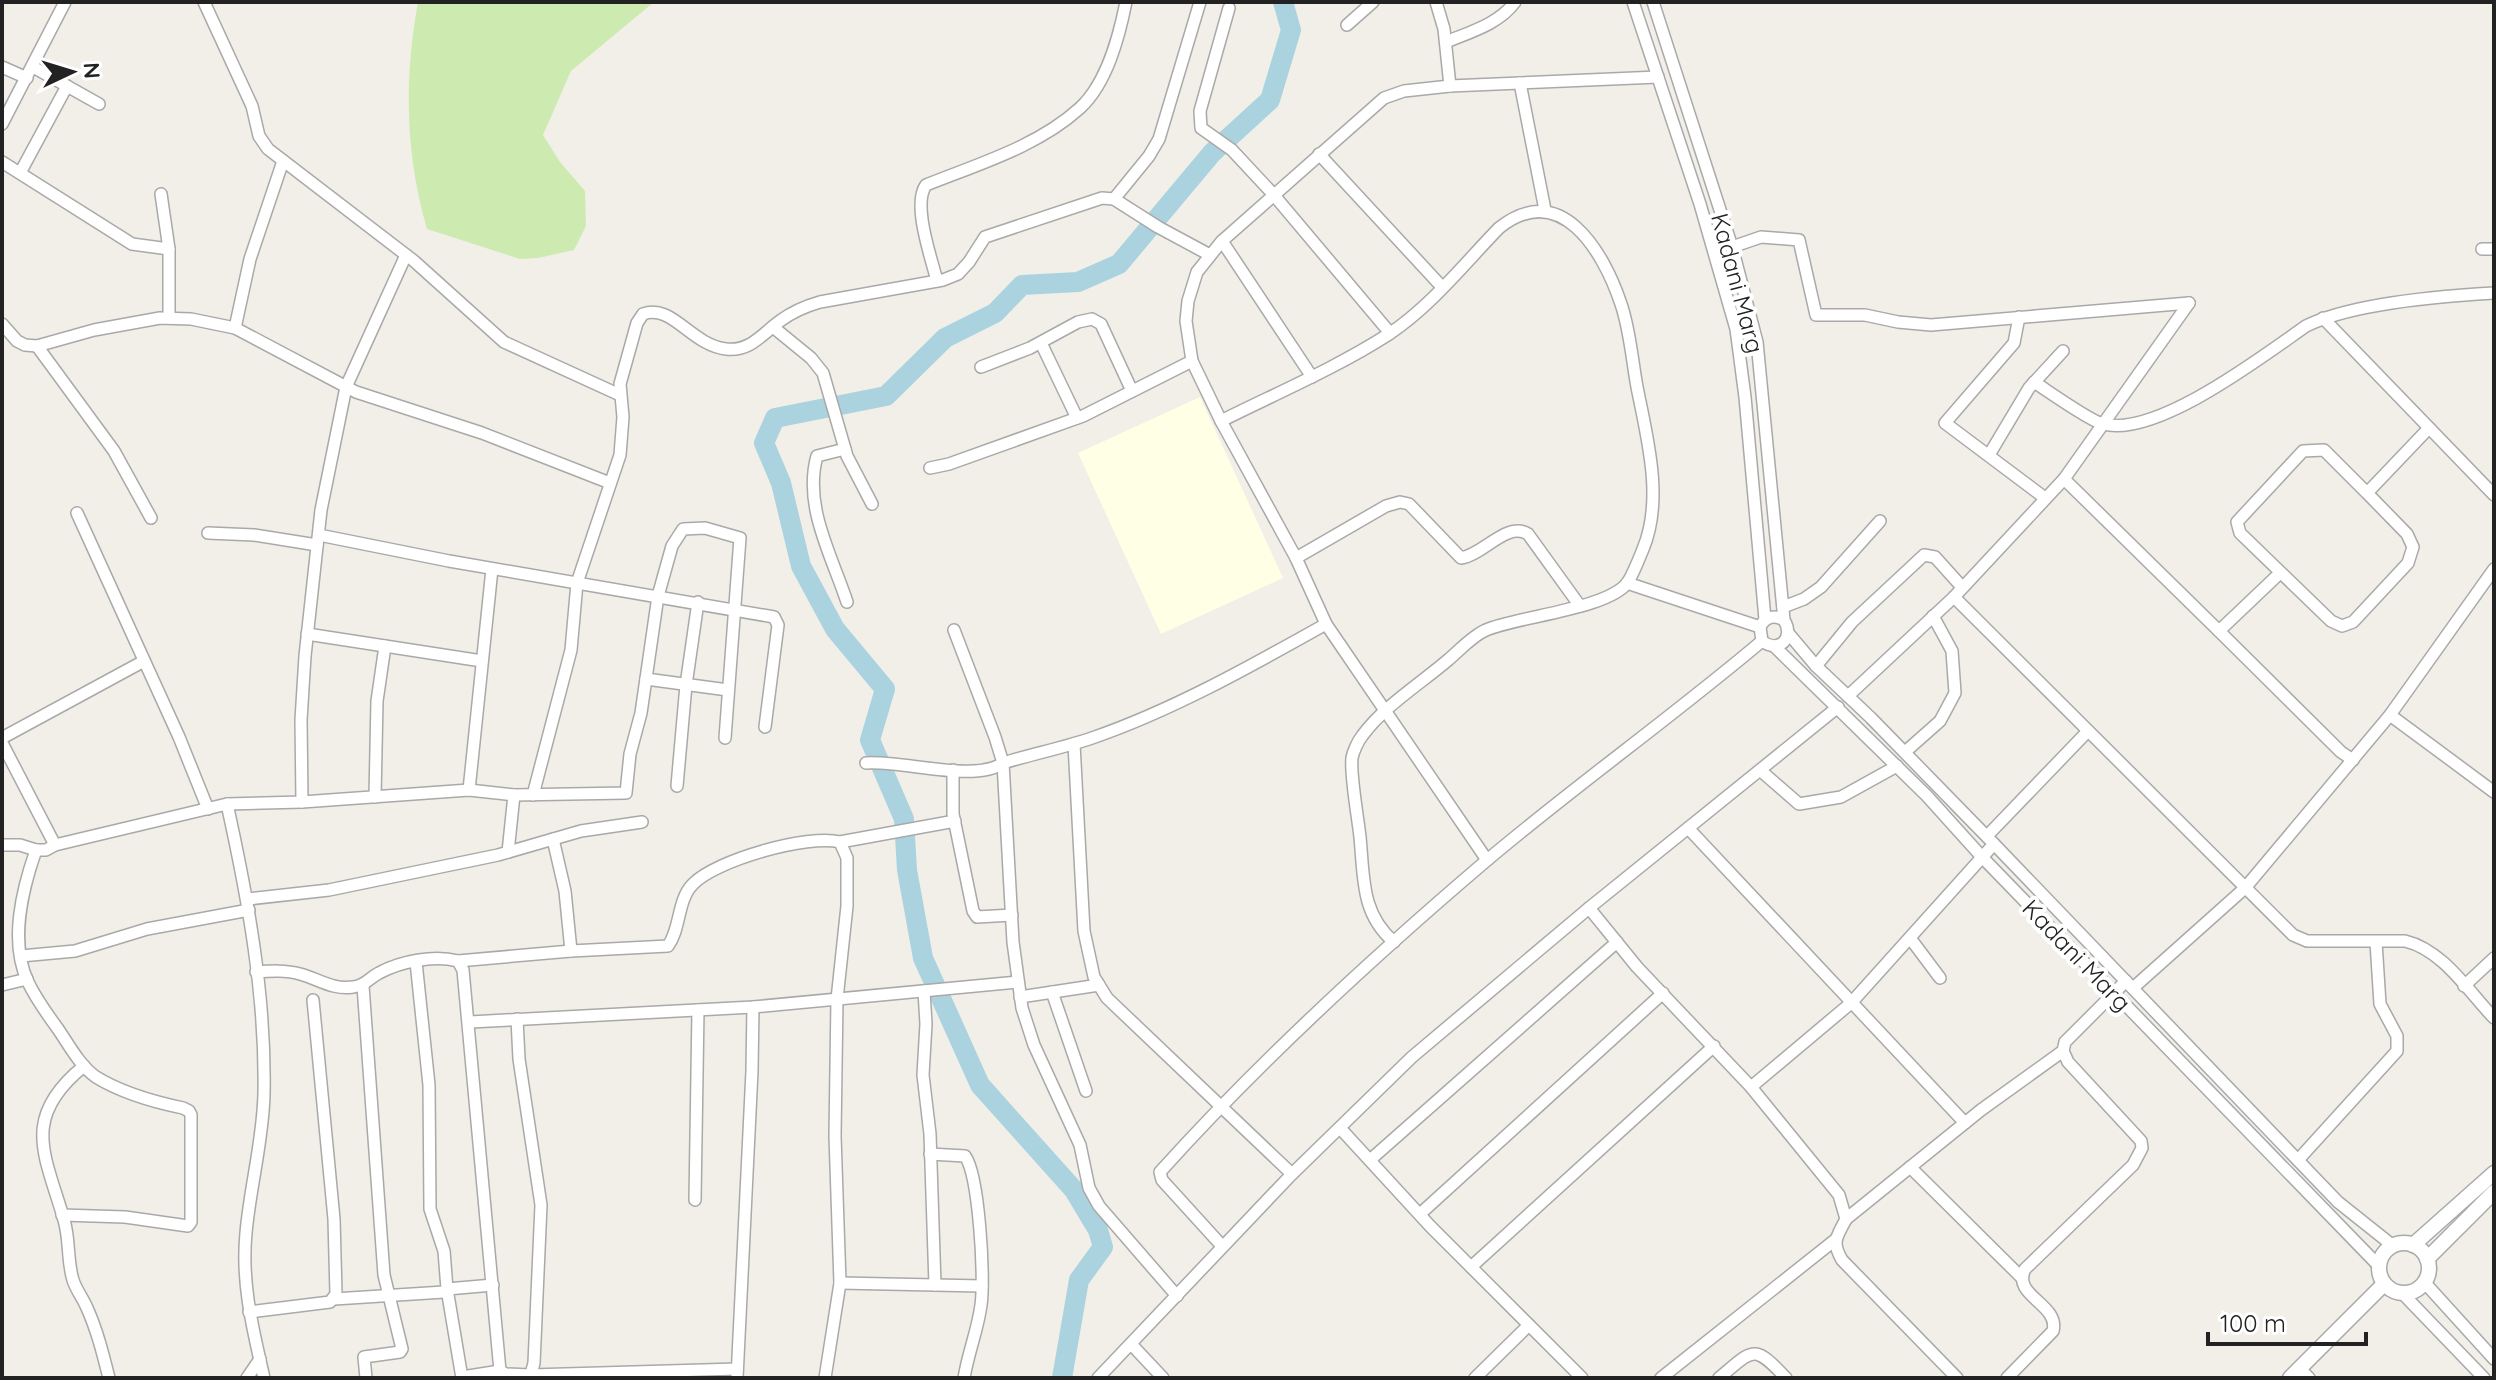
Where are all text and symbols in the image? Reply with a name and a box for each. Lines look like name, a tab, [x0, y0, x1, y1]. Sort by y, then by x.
north arrow	[32, 32, 112, 112]
text: N	[77, 62, 106, 80]
street label: Kadani Marg	[1705, 210, 1771, 356]
street label: Kadani Marg	[2016, 893, 2138, 1017]
scale bar	[2208, 1296, 2366, 1346]
text: 100 m	[2220, 1308, 2286, 1338]

